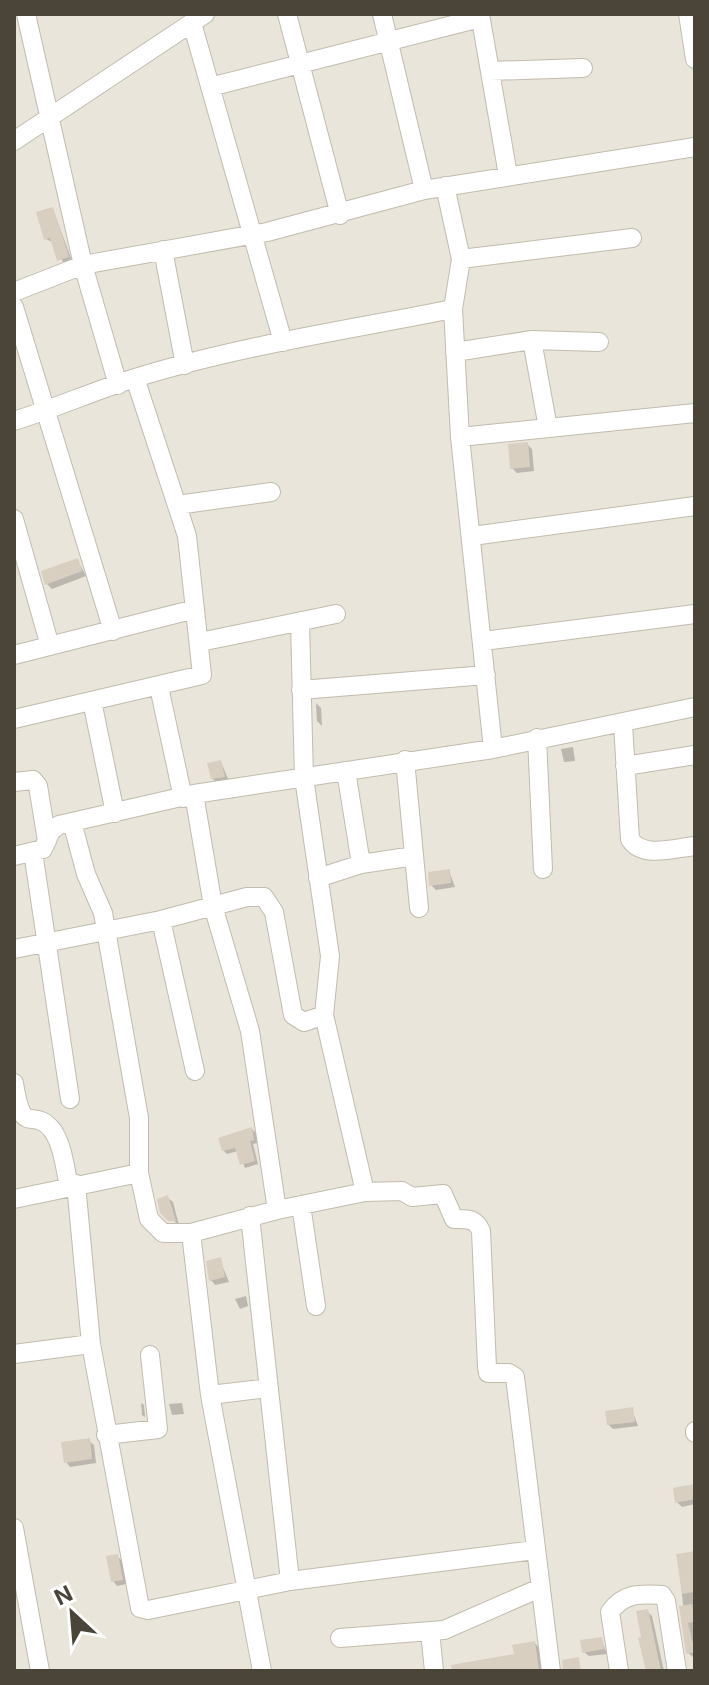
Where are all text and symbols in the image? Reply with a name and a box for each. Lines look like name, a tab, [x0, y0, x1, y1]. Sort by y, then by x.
north arrow	[32, 1573, 112, 1653]
text: N	[50, 1580, 76, 1610]

